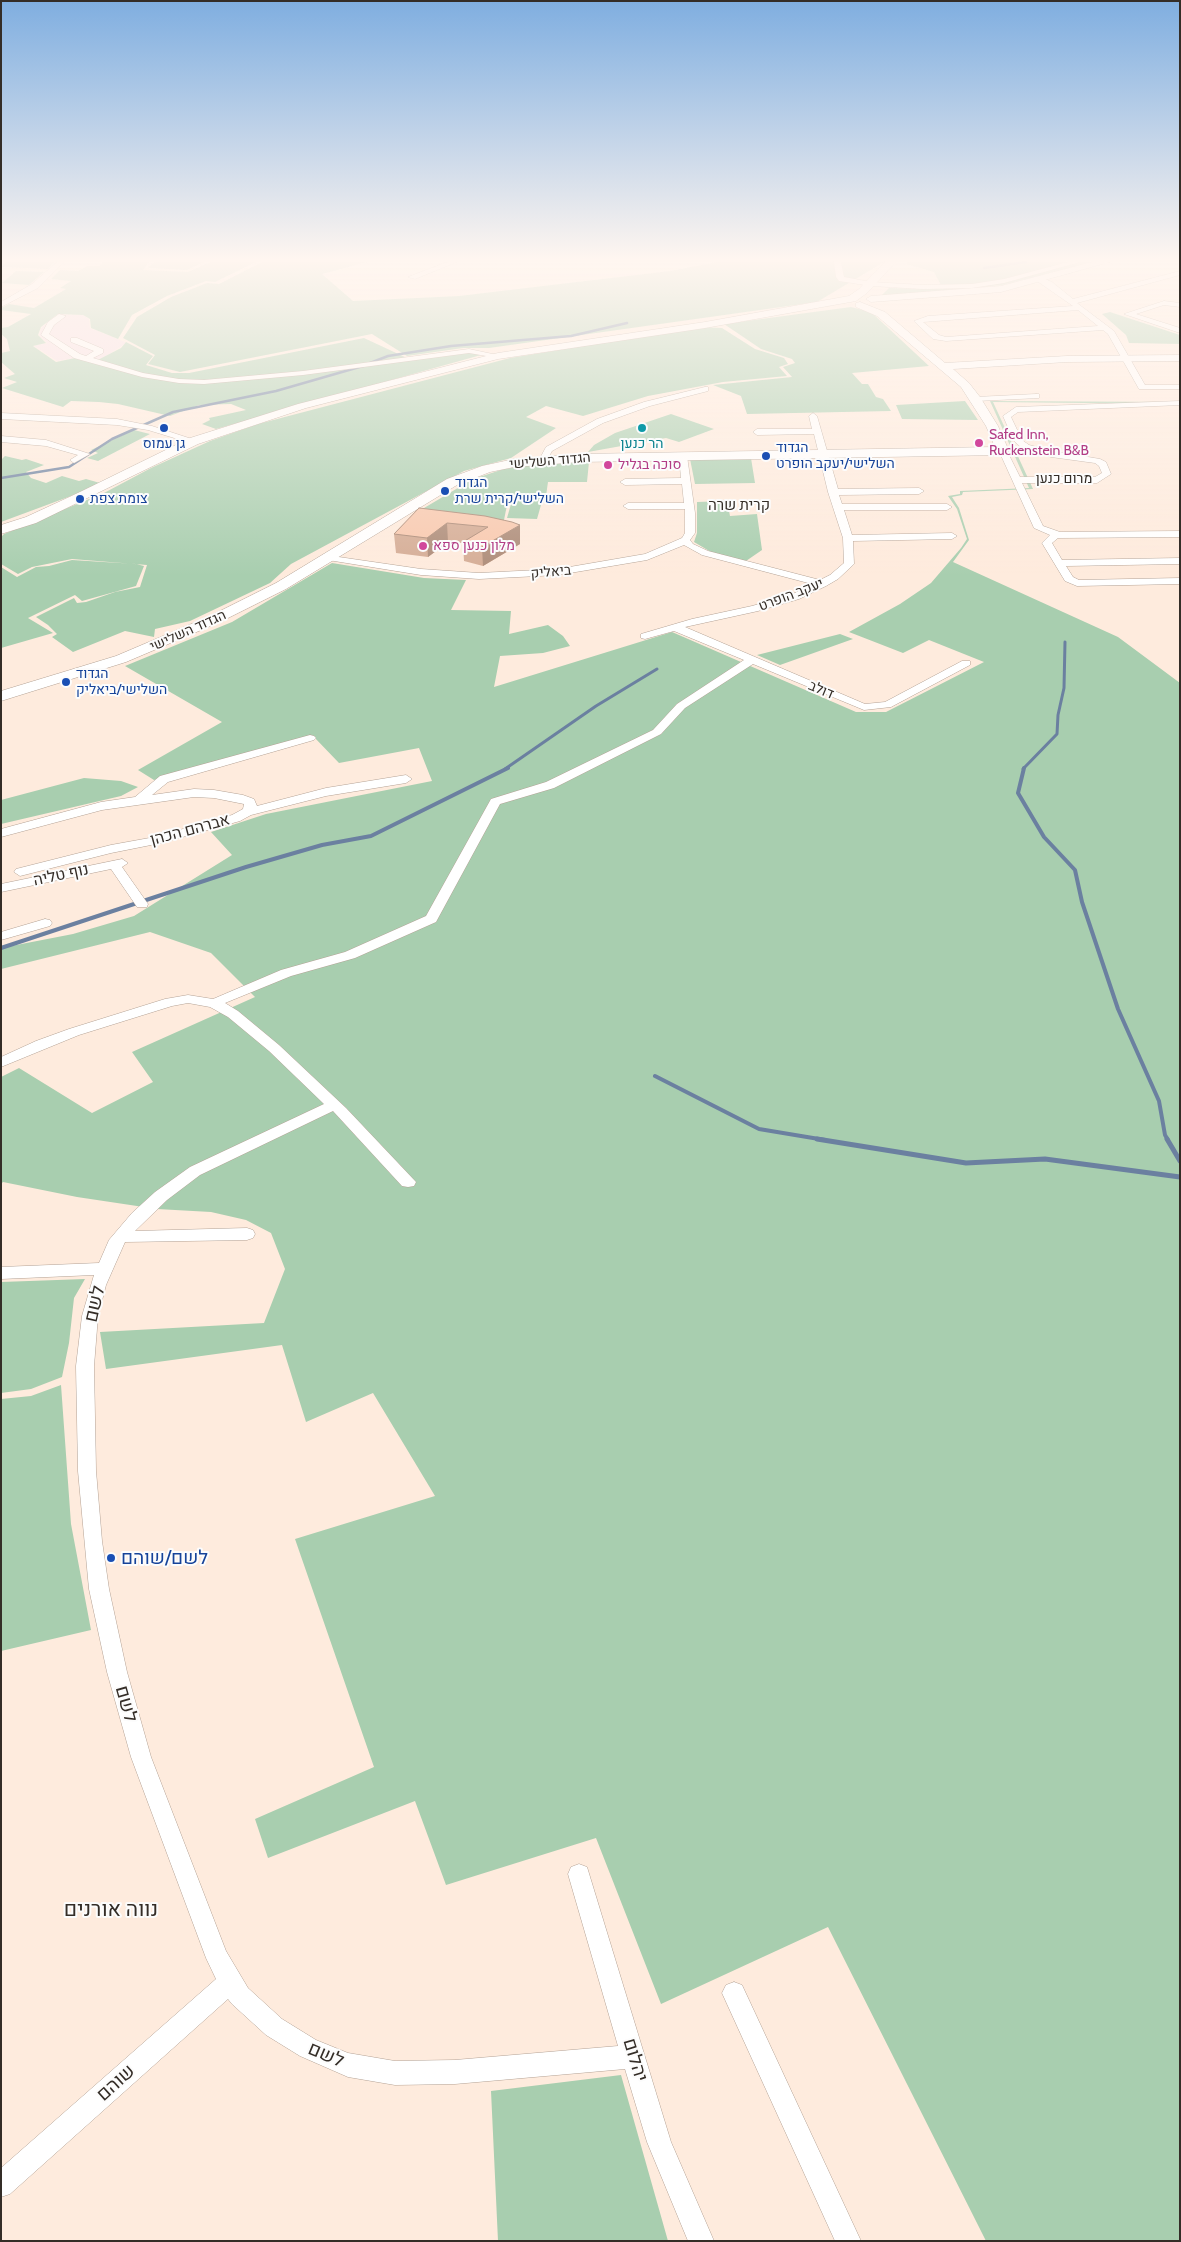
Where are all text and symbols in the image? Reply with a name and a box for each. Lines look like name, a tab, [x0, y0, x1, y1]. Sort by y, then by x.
marker: גן עמוס	[158, 422, 170, 434]
marker: הר כנען	[636, 422, 648, 434]
place label: Safed Inn, Ruckenstein B&B	[989, 427, 1089, 460]
place label: גן עמוס	[143, 436, 185, 452]
place label: הר כנען	[621, 436, 663, 452]
marker: Safed Inn, Ruckenstein B&B	[973, 437, 985, 449]
place label: הגדוד השלישי/יעקב הופרט	[776, 440, 895, 472]
street label: הגדוד השלישי	[509, 449, 591, 473]
marker: הגדוד השלישי/יעקב הופרט	[760, 450, 772, 462]
place label: סוכה בגליל	[618, 457, 681, 473]
marker: סוכה בגליל	[602, 459, 614, 471]
street label: מרום כנען	[1036, 471, 1092, 487]
place label: הגדוד השלישי/קרית שרת	[455, 475, 564, 508]
marker: הגדוד השלישי/קרית שרת	[439, 485, 451, 497]
place label: צומת צפת	[90, 491, 148, 507]
marker: צומת צפת	[74, 493, 86, 505]
district label: קרית שרה	[708, 497, 770, 515]
place label: מלון כנען ספא	[433, 538, 515, 554]
marker: מלון כנען ספא	[417, 540, 429, 552]
street label: ביאליק	[530, 562, 572, 582]
street label: יעקב הופרט	[756, 575, 826, 615]
street label: הגדוד השלישי	[147, 607, 229, 655]
place label: הגדוד השלישי/ביאליק	[76, 666, 167, 699]
marker: הגדוד השלישי/ביאליק	[60, 676, 72, 688]
street label: דולב	[806, 677, 836, 703]
street label: אברהם הכהן	[148, 810, 232, 850]
street label: נוף טליה	[32, 860, 90, 890]
street label: לשם	[80, 1283, 110, 1325]
place label: לשם/שוהם	[121, 1547, 208, 1569]
marker: לשם/שוהם	[105, 1552, 117, 1564]
street label: לשם	[110, 1683, 142, 1725]
district label: נווה אורנים	[64, 1897, 158, 1923]
street label: יהלום	[618, 2035, 652, 2085]
street label: לשם	[305, 2037, 347, 2073]
street label: שוהם	[92, 2060, 140, 2106]

